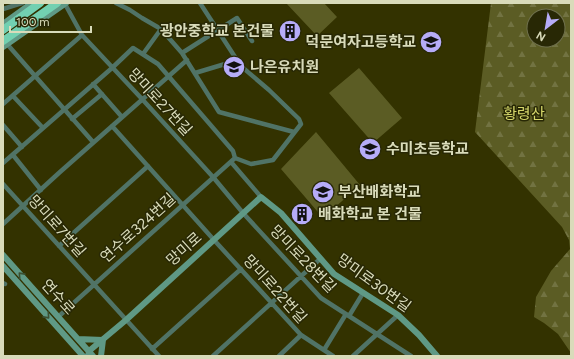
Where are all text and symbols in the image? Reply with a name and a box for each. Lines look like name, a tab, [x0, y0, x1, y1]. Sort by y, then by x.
scale bar	[10, 8, 91, 34]
north arrow	[526, 8, 566, 48]
text: 100 m	[16, 15, 50, 29]
building icon: 광안중학교 본건물	[277, 18, 303, 44]
place label: 광안중학교 본건물	[160, 22, 274, 40]
text: N	[534, 28, 548, 44]
school or university icon: 덕문여자고등학교	[418, 29, 444, 55]
place label: 덕문여자고등학교	[306, 33, 416, 51]
school or university icon: 나은유치원	[221, 54, 247, 80]
place label: 나은유치원	[250, 58, 319, 76]
street label: 망미로27번길	[124, 65, 196, 139]
park label: 황령산	[503, 105, 545, 123]
school or university icon: 수미초등학교	[357, 136, 383, 162]
place label: 수미초등학교	[386, 140, 469, 158]
school or university icon: 부산배화학교	[310, 179, 336, 205]
place label: 부산배화학교	[338, 183, 421, 201]
street label: 연수로324번길	[97, 190, 179, 266]
street label: 망미로7번길	[25, 191, 89, 261]
building icon: 배화학교 본 건물	[289, 201, 315, 227]
place label: 배화학교 본 건물	[318, 205, 422, 223]
street label: 망미로28번길	[266, 222, 340, 296]
street label: 망미로	[163, 228, 205, 270]
street label: 망미로30번길	[334, 250, 414, 316]
street label: 망미로22번길	[240, 251, 310, 327]
one-way arrow	[18, 272, 25, 280]
street label: 연수로	[37, 276, 79, 318]
one-way arrow	[43, 311, 50, 319]

